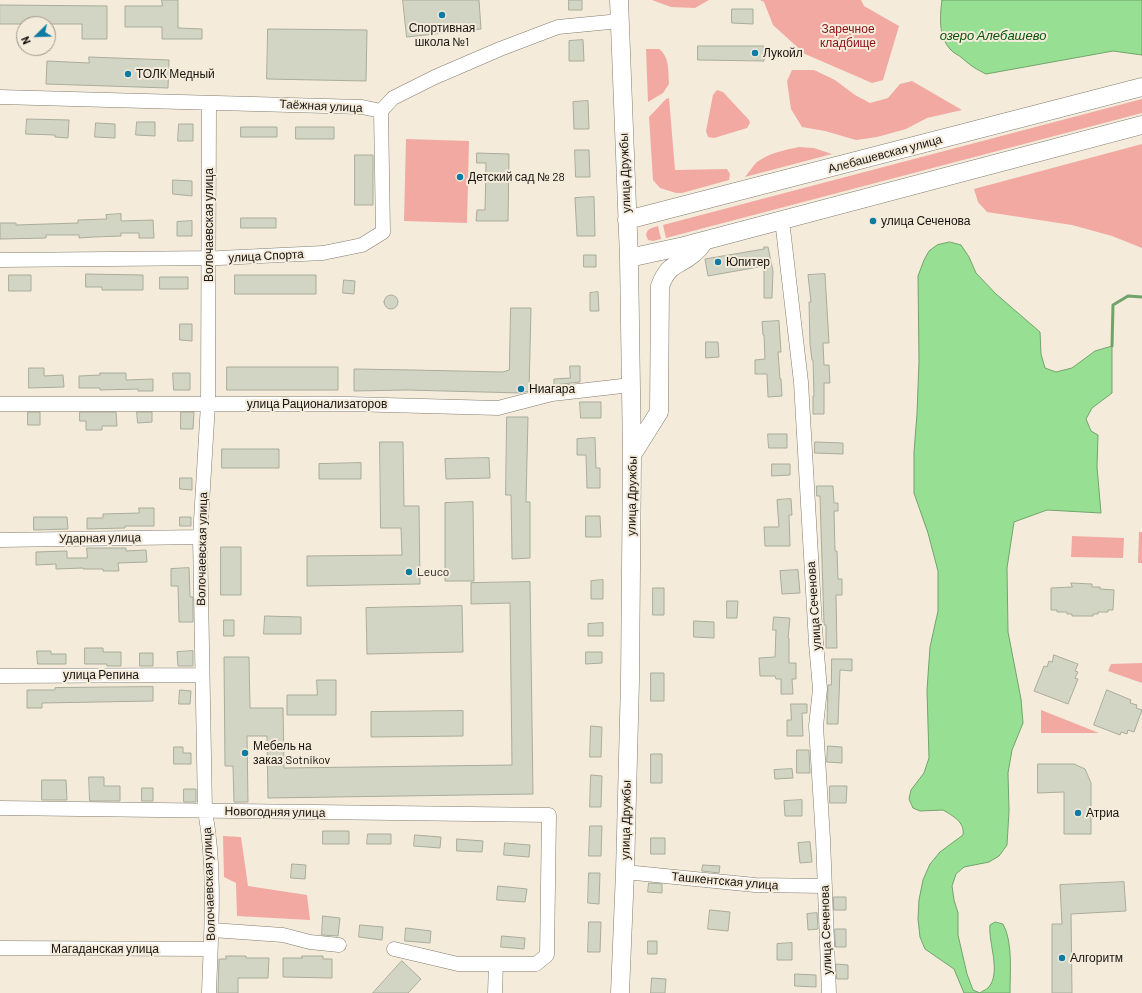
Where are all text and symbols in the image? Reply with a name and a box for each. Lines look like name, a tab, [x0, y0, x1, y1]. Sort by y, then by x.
marker: Спортивная школа №1	[437, 10, 447, 20]
north arrow	[16, 16, 56, 56]
place label: Спортивная школа №1	[409, 21, 475, 49]
park label: Заречное кладбище	[820, 22, 876, 50]
water label: озеро Алебашево	[940, 28, 1046, 44]
text: N	[18, 35, 33, 46]
place label: Лукойл	[763, 46, 803, 60]
marker: Лукойл	[750, 48, 760, 58]
place label: ТОЛК Медный	[136, 67, 215, 81]
marker: ТОЛК Медный	[123, 69, 133, 79]
street label: Таёжная улица	[279, 97, 363, 115]
street label: Алебашевская улица	[826, 132, 944, 176]
street label: улица Дружбы	[616, 133, 634, 213]
street label: Волочаевская улица	[202, 168, 216, 282]
place label: Детский сад № 28	[468, 170, 565, 184]
marker: Детский сад № 28	[455, 172, 465, 182]
place label: улица Сеченова	[881, 214, 970, 228]
marker: улица Сеченова	[868, 216, 878, 226]
street label: улица Спорта	[228, 247, 304, 265]
place label: Юпитер	[726, 255, 770, 269]
marker: Юпитер	[713, 257, 723, 267]
place label: Ниагара	[529, 382, 575, 396]
marker: Ниагара	[516, 384, 526, 394]
street label: улица Рационализаторов	[247, 397, 387, 411]
street label: улица Дружбы	[624, 456, 640, 536]
street label: Волочаевская улица	[194, 492, 210, 606]
street label: Ударная улица	[59, 530, 141, 546]
street label: улица Сеченова	[804, 561, 824, 651]
place label: Leuco	[417, 565, 449, 579]
marker: Leuco	[404, 567, 414, 577]
street label: улица Репина	[63, 668, 139, 682]
place label: Мебель на заказ Sotnikov	[253, 739, 330, 767]
marker: Мебель на заказ Sotnikov	[240, 748, 250, 758]
street label: улица Дружбы	[618, 780, 634, 860]
street label: Новогодняя улица	[224, 804, 326, 820]
place label: Атриа	[1086, 806, 1119, 820]
marker: Атриа	[1073, 808, 1083, 818]
street label: Волочаевская улица	[200, 827, 218, 941]
street label: Ташкентская улица	[671, 869, 779, 893]
street label: улица Сеченова	[817, 885, 835, 975]
street label: Магаданская улица	[51, 942, 159, 956]
place label: Алгоритм	[1070, 951, 1123, 965]
marker: Алгоритм	[1057, 953, 1067, 963]

